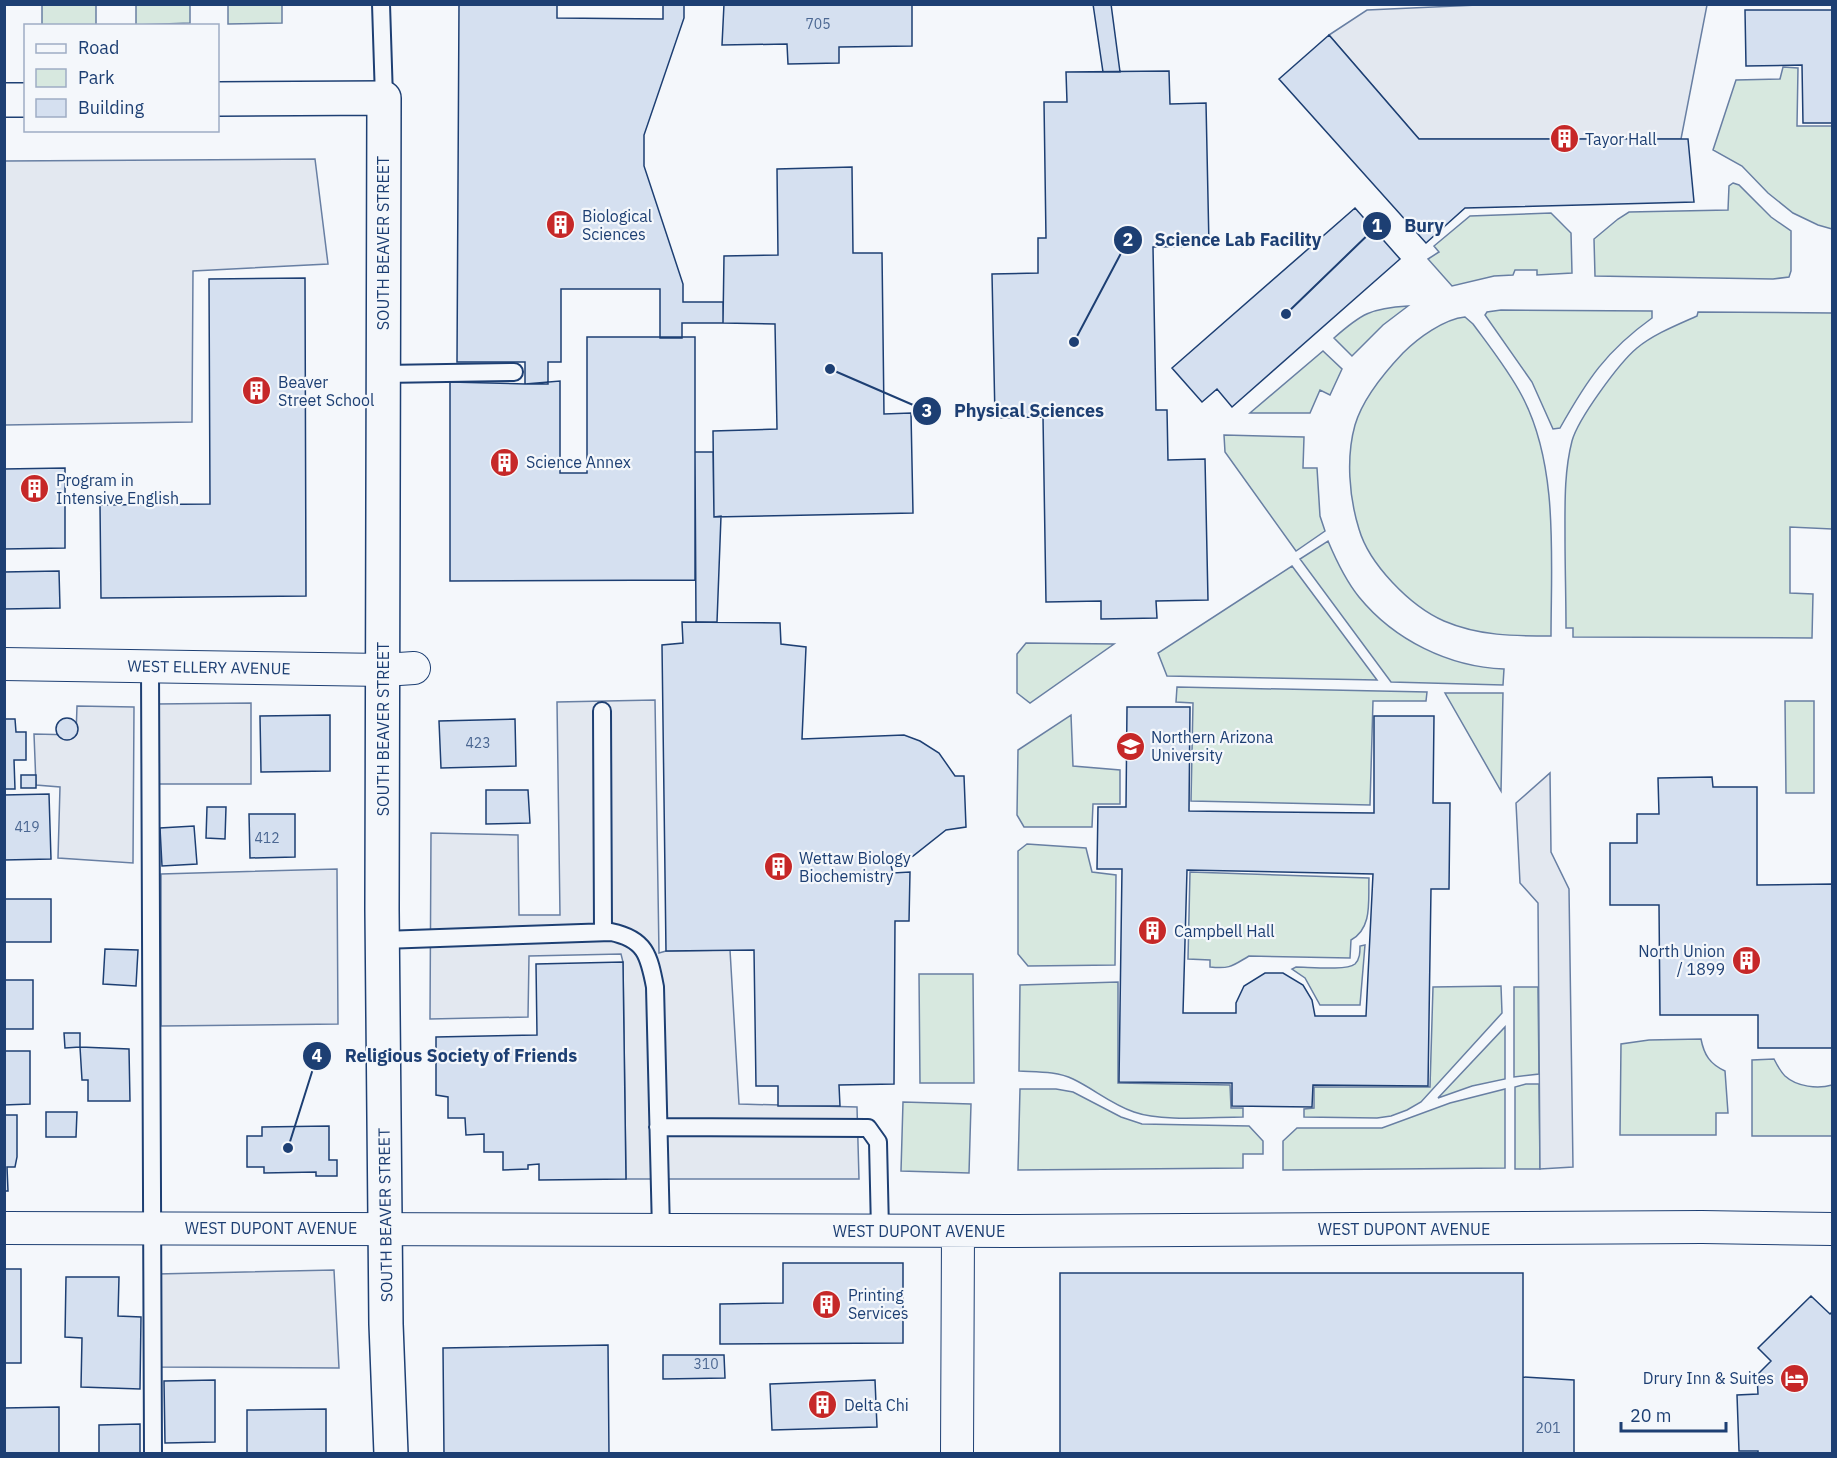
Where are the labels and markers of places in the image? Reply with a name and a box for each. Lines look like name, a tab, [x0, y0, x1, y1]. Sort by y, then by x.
building icon: Tayor Hall	[1548, 123, 1580, 155]
place label: Tayor Hall	[1585, 129, 1657, 149]
place label: Biological Sciences	[582, 206, 652, 244]
callout: Bury	[1362, 208, 1456, 244]
building icon: Biological Sciences	[545, 209, 577, 241]
callout: Science Lab Facility	[1113, 222, 1334, 258]
place label: Beaver Street School	[278, 372, 374, 410]
building icon: Beaver Street School	[241, 375, 273, 407]
callout: Physical Sciences	[912, 393, 1116, 429]
building icon: Science Annex	[489, 446, 521, 478]
place label: Science Annex	[526, 452, 631, 472]
place label: Program in Intensive English	[56, 470, 179, 508]
building icon: Program in Intensive English	[19, 473, 51, 505]
place label: Northern Arizona University	[1151, 727, 1274, 765]
school or university icon: Northern Arizona University	[1114, 730, 1146, 762]
place label: Wettaw Biology Biochemistry	[799, 848, 911, 886]
building icon: Wettaw Biology Biochemistry	[762, 851, 794, 883]
building icon: Campbell Hall	[1137, 915, 1169, 947]
place label: Campbell Hall	[1174, 921, 1275, 941]
place label: North Union / 1899	[1638, 941, 1725, 979]
building icon: North Union / 1899	[1730, 944, 1762, 976]
callout: Religious Society of Friends	[302, 1038, 589, 1074]
place label: Printing Services	[848, 1285, 909, 1323]
building icon: Printing Services	[811, 1288, 843, 1320]
hotel icon: Drury Inn & Suites	[1779, 1362, 1811, 1394]
place label: Drury Inn & Suites	[1643, 1368, 1774, 1388]
building icon: Delta Chi	[807, 1389, 839, 1421]
place label: Delta Chi	[844, 1395, 909, 1415]

